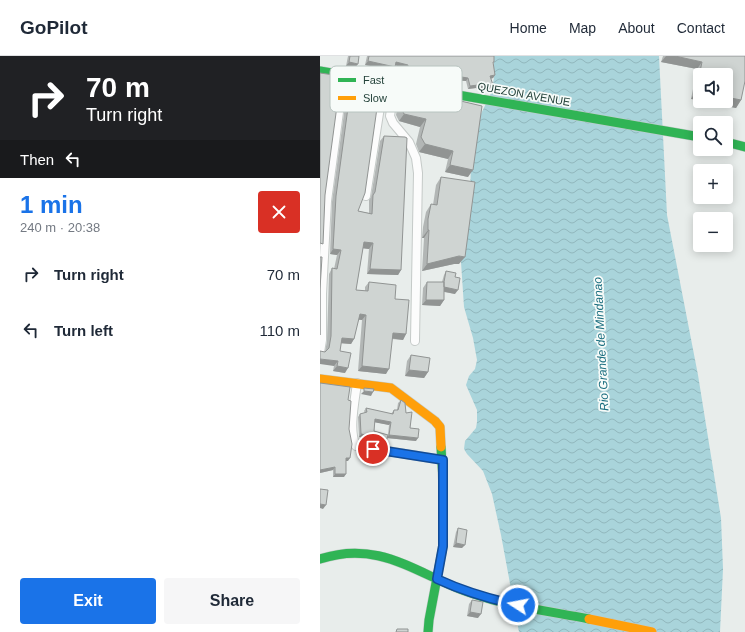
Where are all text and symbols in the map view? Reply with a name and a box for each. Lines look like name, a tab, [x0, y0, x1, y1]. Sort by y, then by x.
text: GoPilot	[20, 17, 88, 38]
text: Home	[510, 20, 547, 36]
text: Map	[569, 20, 596, 36]
text: About	[618, 20, 655, 36]
text: Contact	[677, 20, 725, 36]
legend	[330, 66, 462, 112]
map controls	[693, 68, 733, 252]
button: sound	[693, 68, 733, 108]
icon: right	[20, 72, 72, 124]
text: 70 m	[86, 72, 150, 103]
text: Fast	[363, 74, 384, 86]
street label: QUEZON AVENUE	[477, 80, 571, 108]
text: Slow	[363, 92, 387, 104]
text: Turn right	[86, 105, 162, 125]
button: search	[693, 116, 733, 156]
icon: left	[62, 148, 84, 170]
text: Then	[20, 151, 54, 168]
button: +	[693, 164, 733, 204]
text: 1 min	[20, 191, 83, 218]
button: close	[258, 191, 300, 233]
button: −	[693, 212, 733, 252]
text: 240 m · 20:38	[20, 220, 100, 235]
icon: right	[20, 263, 42, 285]
text: Turn right	[54, 266, 124, 283]
text: 70 m	[267, 266, 300, 283]
water label: Rio Grande de Mindanao	[590, 276, 611, 411]
icon: left	[20, 319, 42, 341]
text: Turn left	[54, 322, 113, 339]
text: 110 m	[259, 322, 300, 339]
pin	[356, 432, 390, 466]
icon: arrive	[362, 438, 384, 460]
button: Exit	[20, 578, 156, 624]
button: Share	[164, 578, 300, 624]
position arrow	[497, 584, 539, 626]

